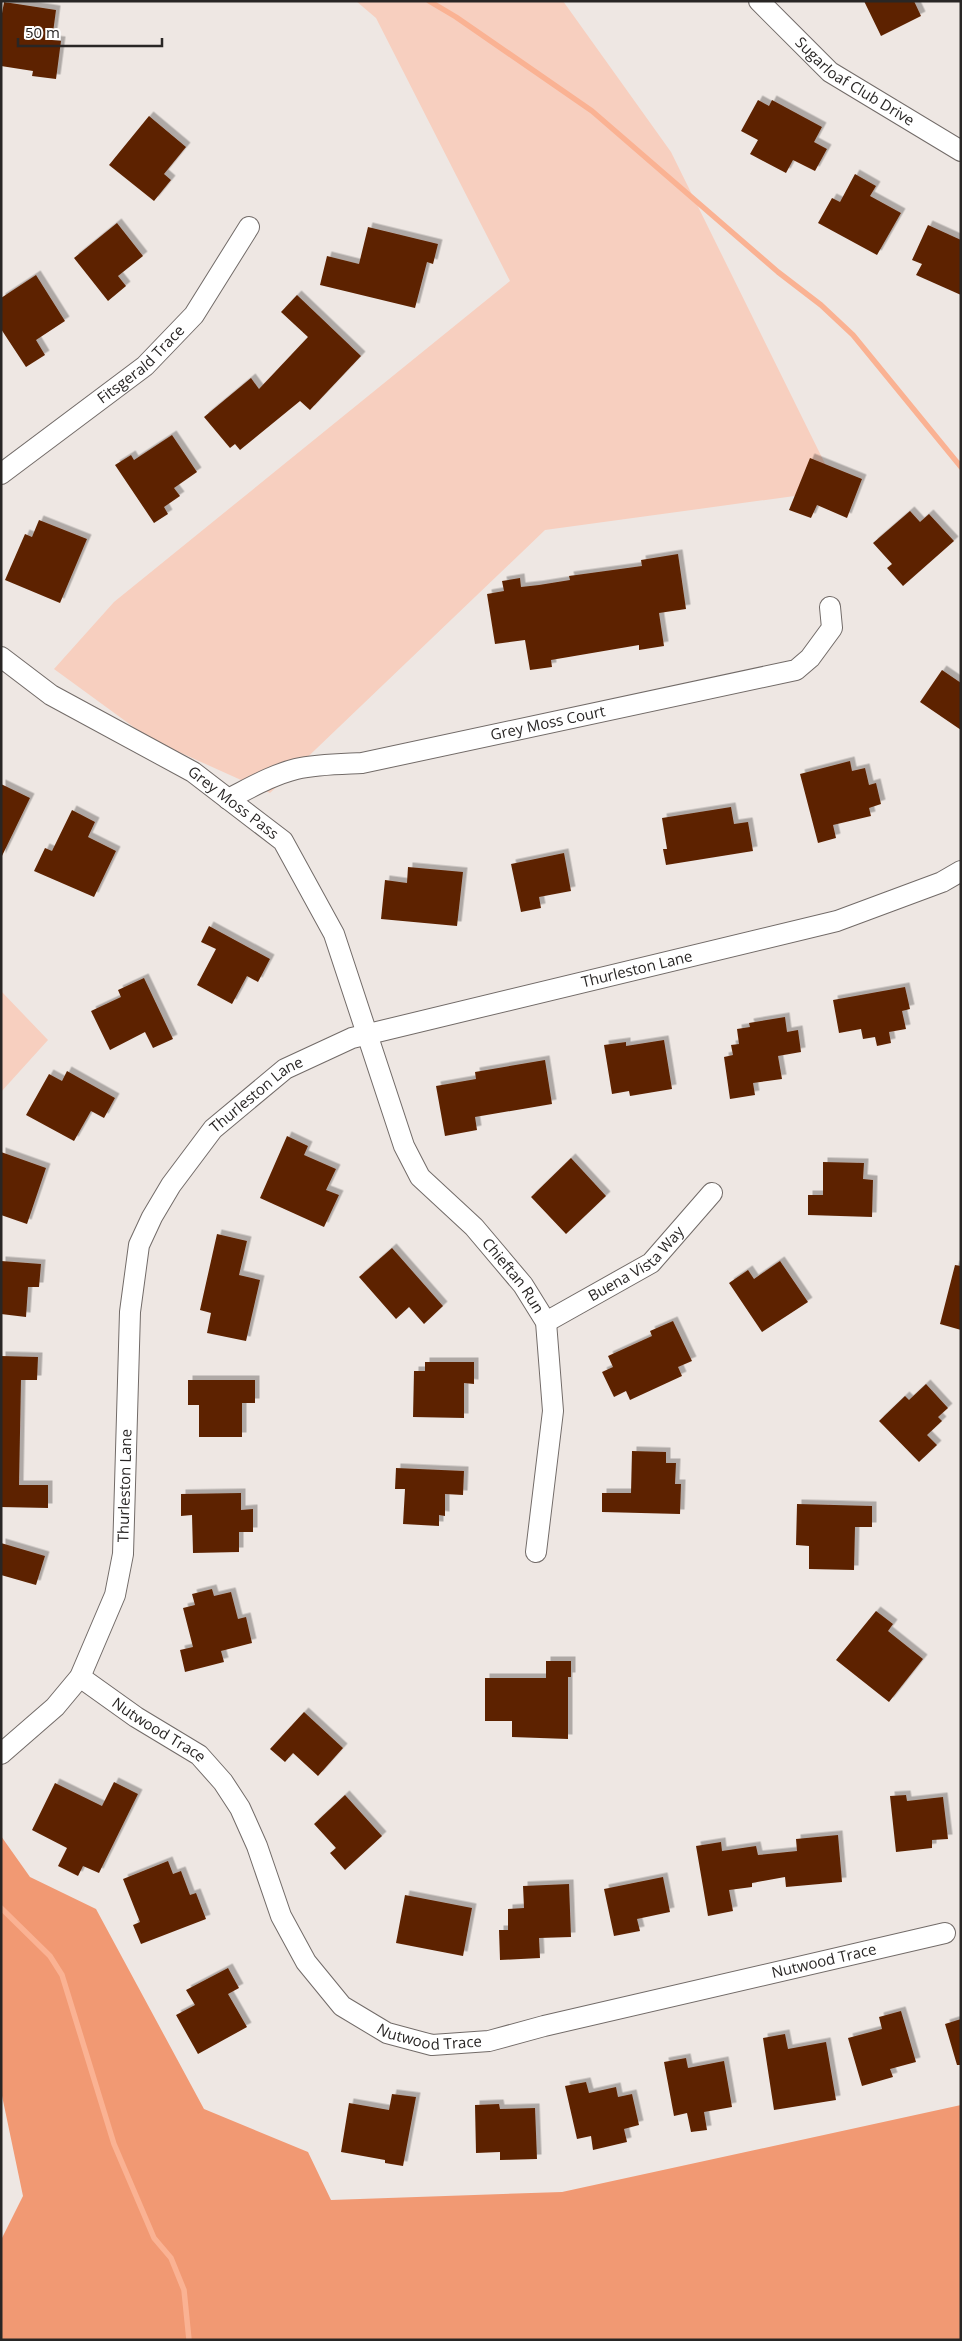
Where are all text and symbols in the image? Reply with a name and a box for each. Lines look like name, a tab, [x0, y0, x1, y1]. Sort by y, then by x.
scale bar	[18, 15, 161, 47]
text: 50 m	[25, 22, 60, 42]
street label: Sugarloaf Club Drive	[791, 32, 919, 130]
street label: Fitsgerald Trace	[93, 320, 188, 408]
street label: Grey Moss Court	[488, 700, 607, 744]
street label: Grey Moss Pass	[184, 761, 283, 843]
street label: Thurleston Lane	[579, 945, 694, 991]
street label: Thurleston Lane	[205, 1051, 306, 1137]
street label: Buena Vista Way	[584, 1221, 688, 1305]
street label: Chieftan Run	[478, 1233, 549, 1317]
street label: Thurleston Lane	[112, 1429, 136, 1543]
street label: Nutwood Trace	[109, 1692, 211, 1766]
street label: Nutwood Trace	[769, 1938, 878, 1982]
street label: Nutwood Trace	[373, 2018, 483, 2054]

